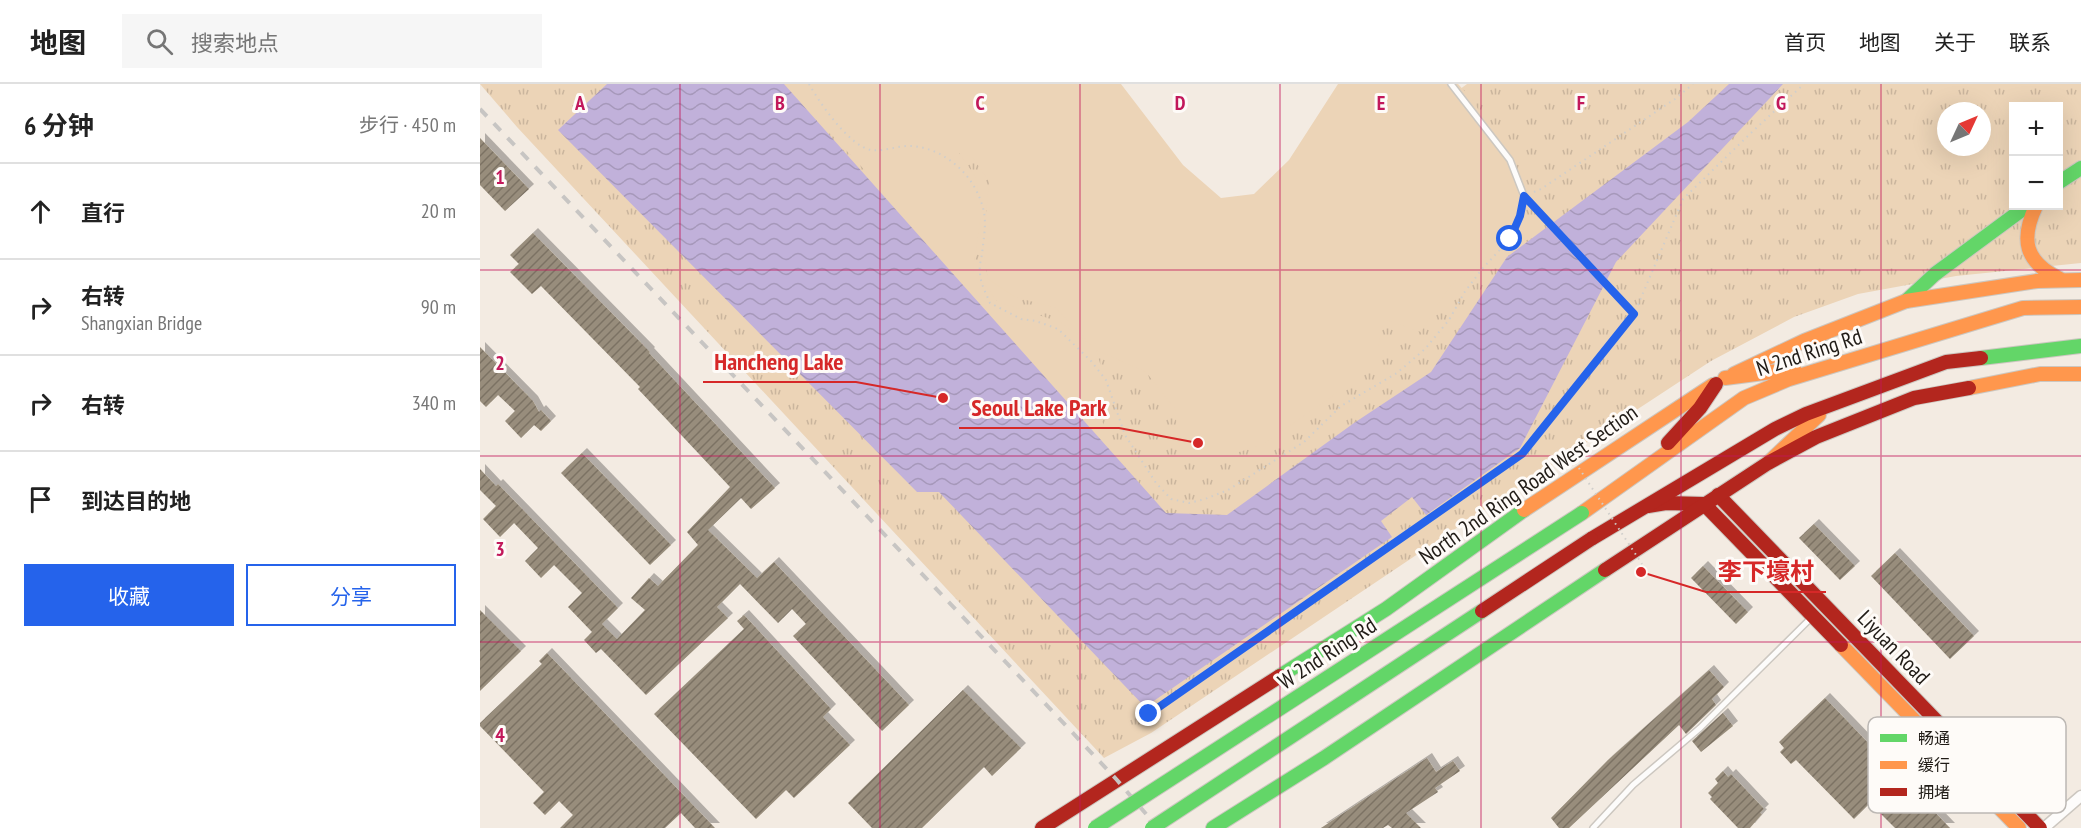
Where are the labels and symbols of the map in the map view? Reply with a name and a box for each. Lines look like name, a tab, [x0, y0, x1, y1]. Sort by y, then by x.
text: A	[574, 90, 586, 116]
text: B	[775, 90, 785, 116]
text: C	[975, 90, 985, 116]
text: D	[1175, 90, 1186, 116]
text: E	[1377, 90, 1385, 116]
text: F	[1577, 90, 1585, 116]
text: G	[1776, 90, 1786, 116]
north arrow	[1937, 102, 1991, 156]
text: 1	[495, 164, 505, 190]
route start	[1496, 225, 1522, 251]
street label: N 2nd Ring Rd	[1753, 322, 1865, 382]
callout: Hancheng Lake	[703, 340, 856, 382]
text: Hancheng Lake	[714, 346, 844, 377]
text: 2	[495, 350, 505, 376]
callout: Seoul Lake Park	[959, 386, 1119, 428]
text: Seoul Lake Park	[971, 392, 1107, 423]
street label: North 2nd Ring Road West Section	[1413, 398, 1643, 570]
text: 3	[495, 536, 505, 562]
callout: 李下壕村	[1706, 550, 1826, 592]
text: 李下壕村	[1718, 556, 1814, 587]
street label: Liyuan Road	[1852, 604, 1936, 690]
street label: W 2nd Ring Rd	[1272, 611, 1382, 695]
route end	[1135, 700, 1161, 726]
legend	[1868, 717, 2066, 813]
text: 4	[495, 722, 505, 748]
text: 畅通	[1918, 728, 1950, 748]
text: 缓行	[1918, 755, 1950, 775]
text: 拥堵	[1918, 782, 1950, 802]

